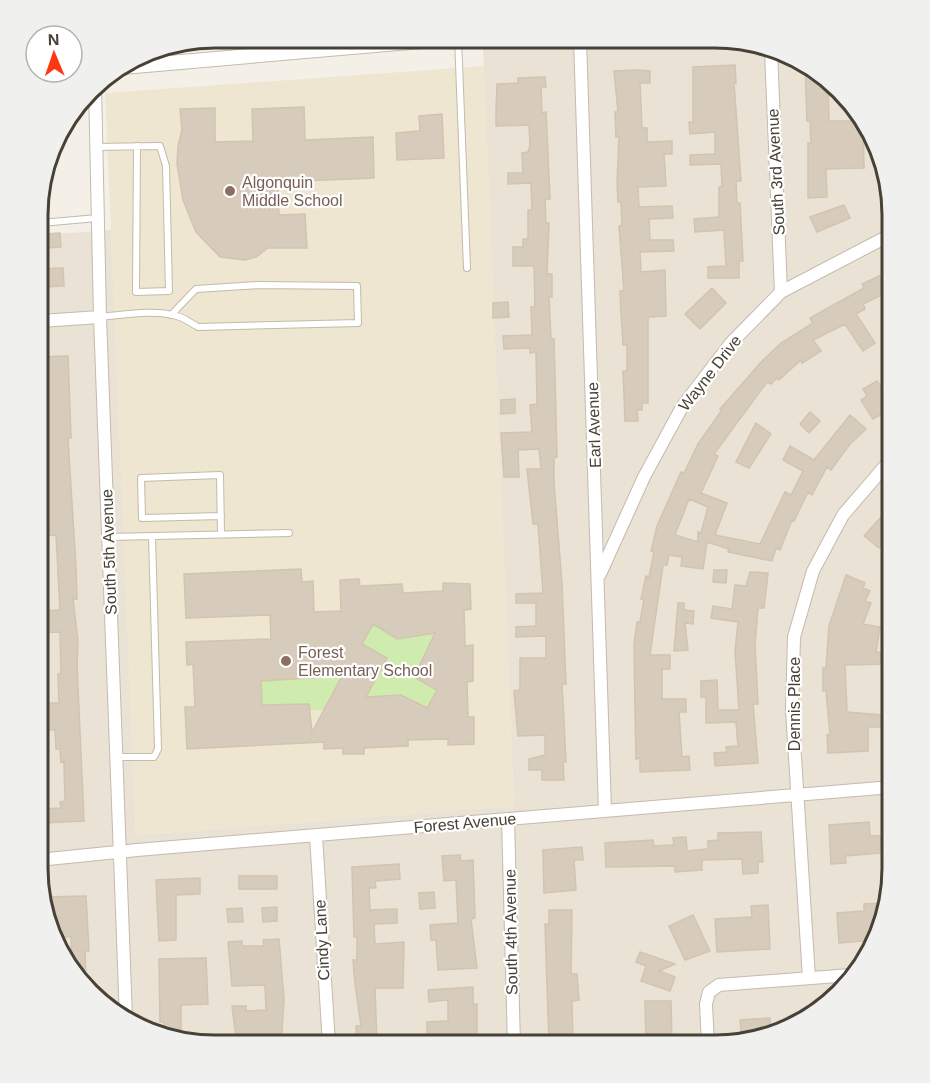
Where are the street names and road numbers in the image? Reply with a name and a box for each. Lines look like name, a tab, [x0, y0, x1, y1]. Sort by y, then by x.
street label: South 3rd Avenue	[764, 108, 788, 236]
street label: Wayne Drive	[675, 332, 745, 414]
street label: Earl Avenue	[584, 382, 604, 468]
street label: South 5th Avenue	[98, 489, 120, 615]
street label: Dennis Place	[786, 657, 803, 751]
street label: Forest Avenue	[413, 810, 517, 836]
street label: South 4th Avenue	[501, 869, 521, 995]
street label: Cindy Lane	[311, 899, 333, 981]

